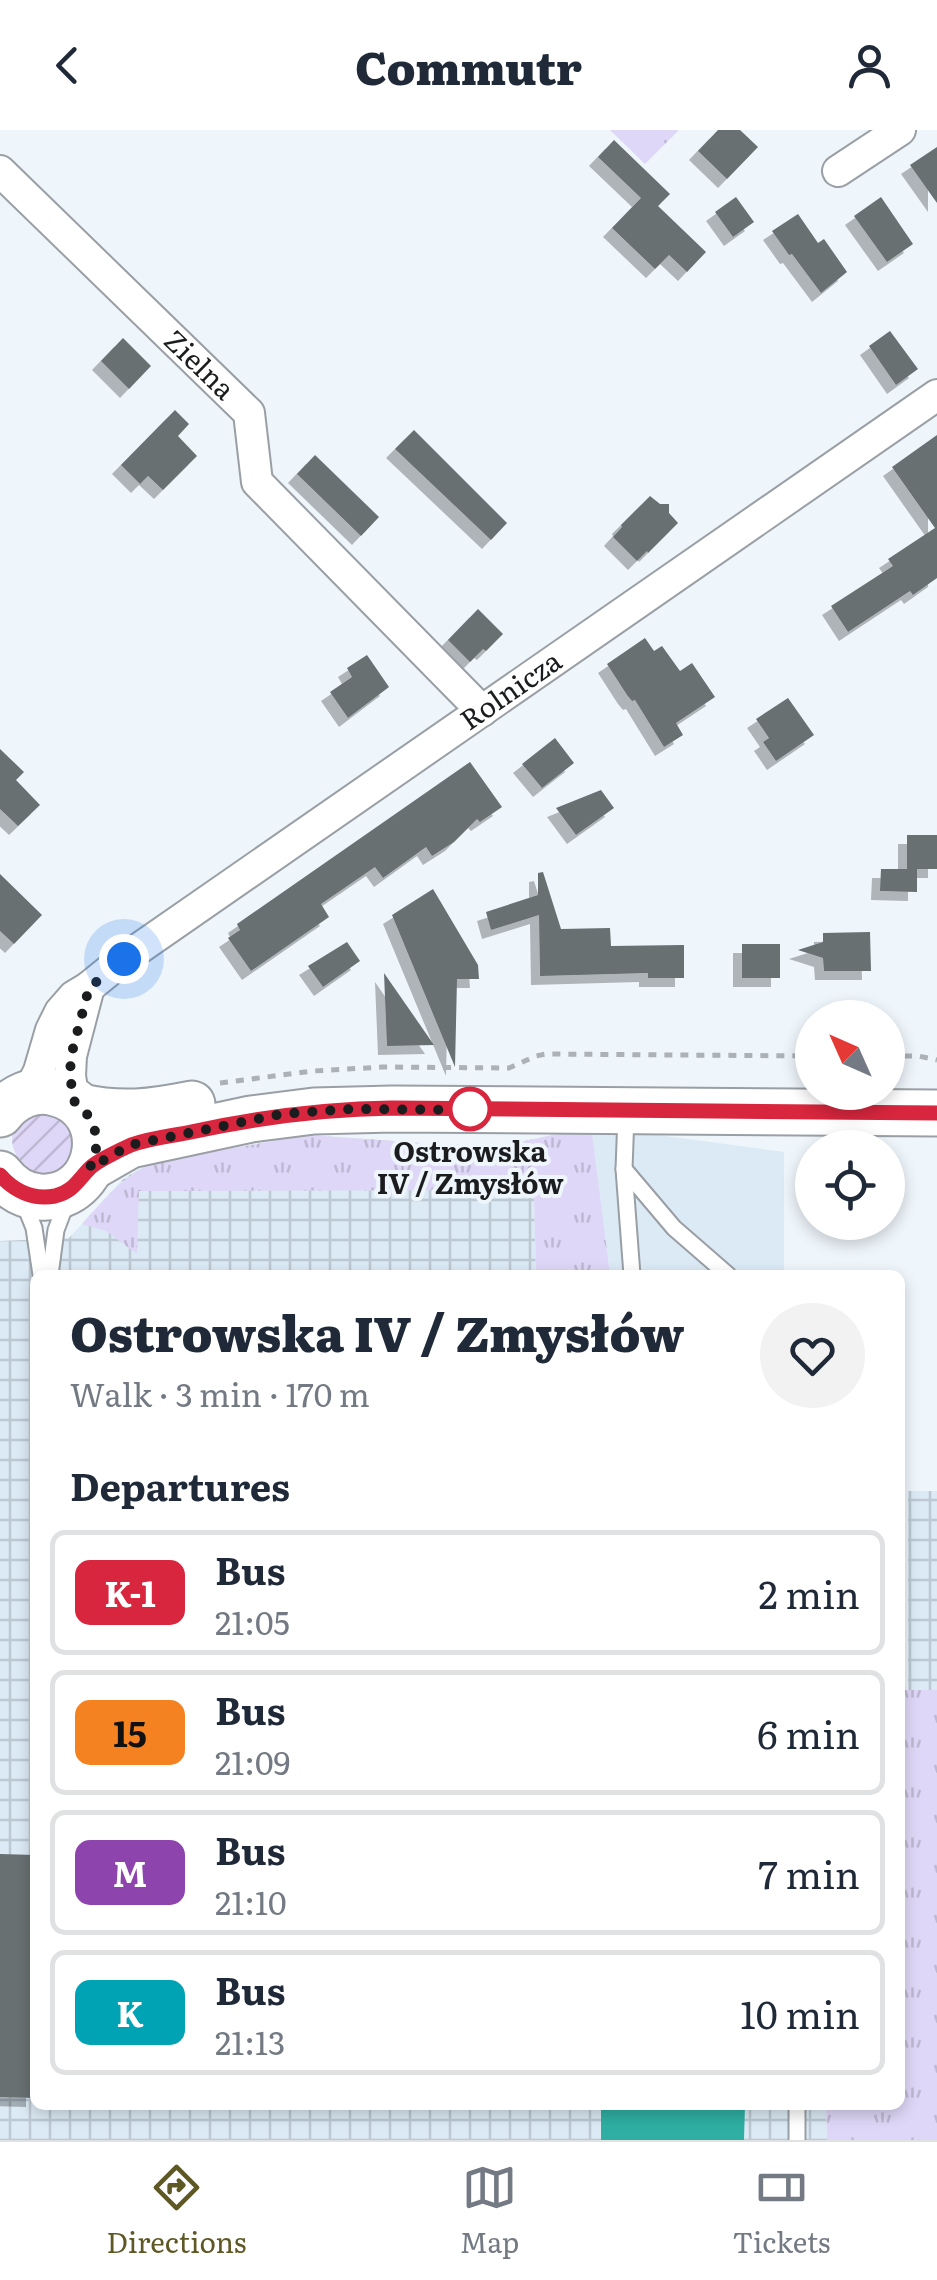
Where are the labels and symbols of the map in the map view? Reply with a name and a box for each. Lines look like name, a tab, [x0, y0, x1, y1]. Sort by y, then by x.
street label: Zielna	[156, 319, 246, 408]
street label: Rolnicza	[450, 639, 569, 739]
your location	[99, 934, 149, 984]
north arrow	[795, 1000, 905, 1110]
marker: Ostrowska IV / Zmysłów	[449, 1088, 491, 1130]
place label: Ostrowska IV / Zmysłów	[377, 1129, 564, 1203]

